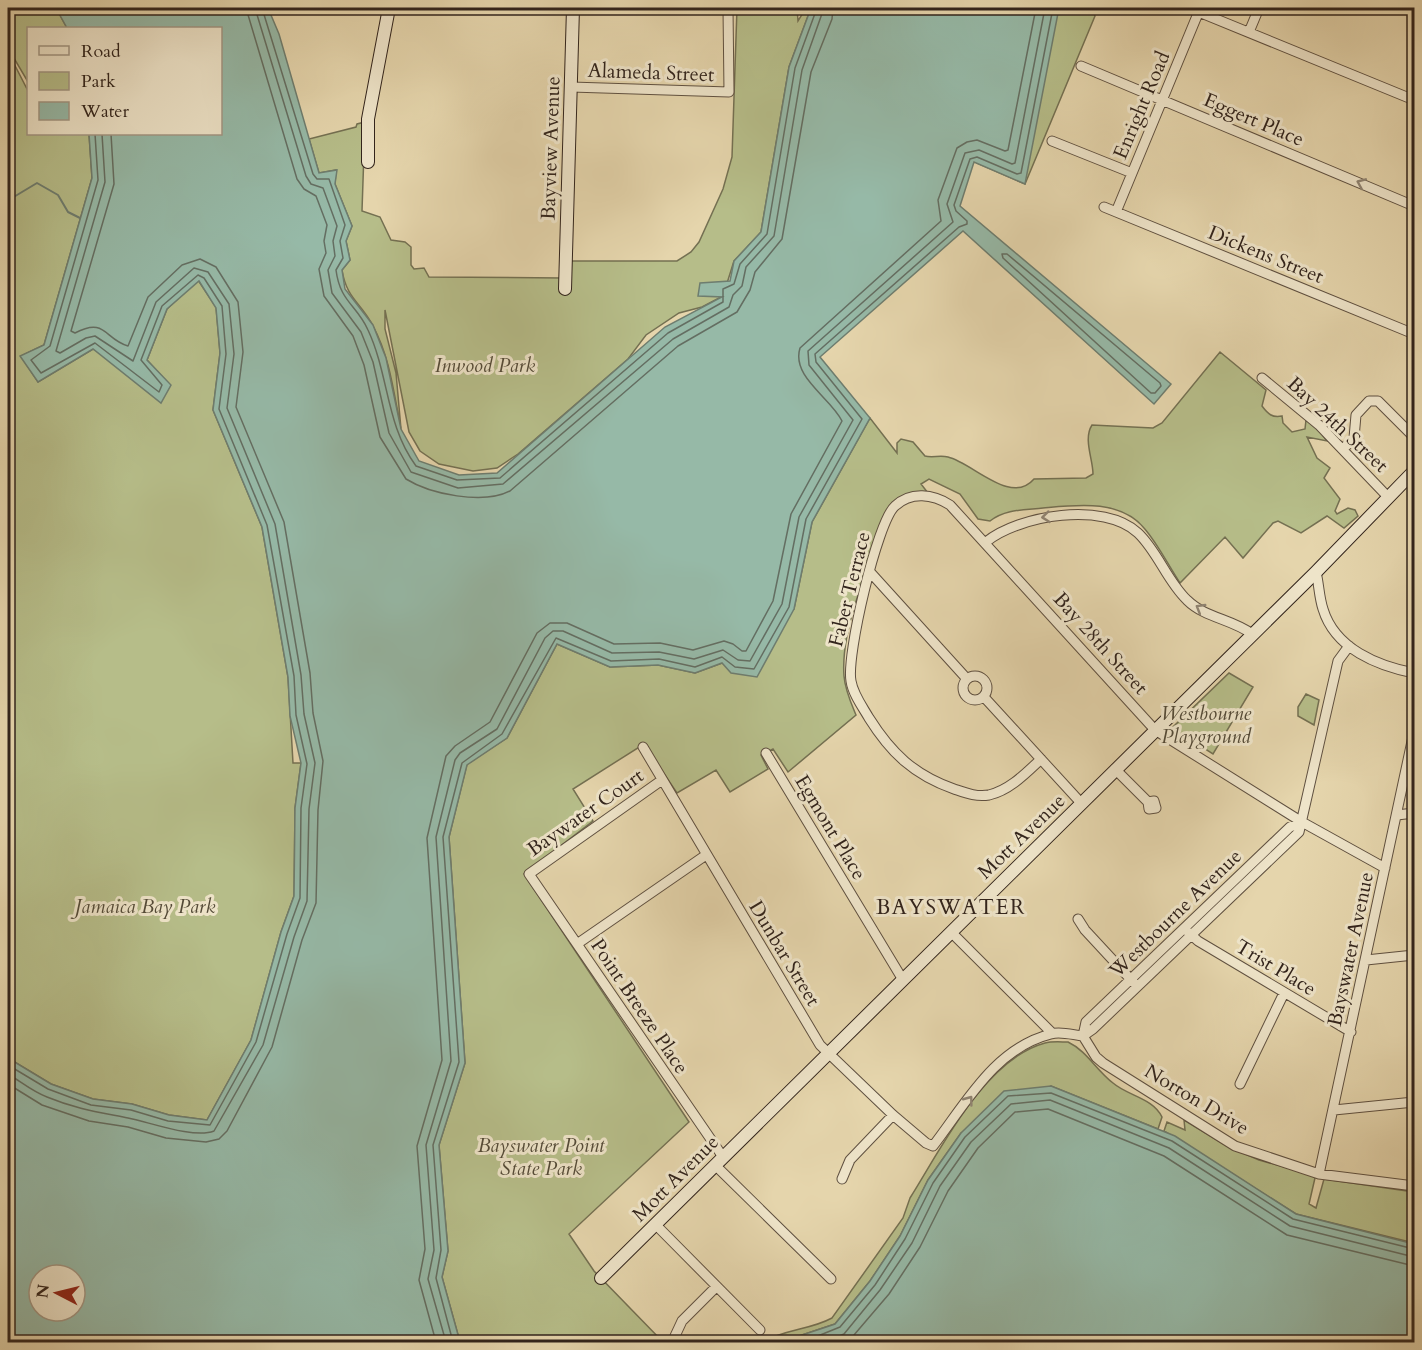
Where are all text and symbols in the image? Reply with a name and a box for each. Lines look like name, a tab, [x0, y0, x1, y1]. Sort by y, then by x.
legend	[27, 27, 222, 135]
text: Road	[81, 39, 121, 64]
street label: Enright Road	[1107, 47, 1176, 163]
street label: Alameda Street	[587, 57, 715, 88]
text: Park	[81, 69, 116, 94]
street label: Bayview Avenue	[534, 76, 567, 220]
street label: Eggert Place	[1199, 86, 1308, 153]
text: Water	[80, 99, 130, 124]
one-way arrow	[1356, 178, 1367, 190]
street label: Dickens Street	[1204, 219, 1328, 290]
park label: Inwood Park	[435, 352, 535, 379]
street label: Bay 24th Street	[1281, 370, 1395, 479]
one-way arrow	[1041, 511, 1050, 523]
street label: Faber Terrace	[822, 529, 877, 649]
street label: Bay 28th Street	[1047, 586, 1154, 701]
one-way arrow	[1196, 604, 1206, 616]
park label: Westbourne Playground	[1161, 700, 1252, 750]
street label: Baywater Court	[522, 762, 649, 863]
street label: Egmont Place	[789, 770, 873, 885]
street label: Mott Avenue	[972, 788, 1071, 885]
street label: Westbourne Avenue	[1102, 843, 1248, 984]
street label: Bayswater Avenue	[1321, 869, 1380, 1029]
park label: Jamaica Bay Park	[70, 893, 215, 920]
district label: BAYSWATER	[876, 893, 1026, 922]
street label: Dunbar Street	[742, 895, 827, 1012]
street label: Point Breeze Place	[584, 933, 695, 1079]
street label: Trist Place	[1230, 933, 1321, 1002]
street label: Norton Drive	[1139, 1058, 1254, 1141]
one-way arrow	[962, 1095, 973, 1106]
street label: Mott Avenue	[626, 1129, 725, 1228]
park label: Bayswater Point State Park	[477, 1132, 606, 1182]
north arrow	[27, 1263, 87, 1323]
text: N	[31, 1283, 55, 1300]

